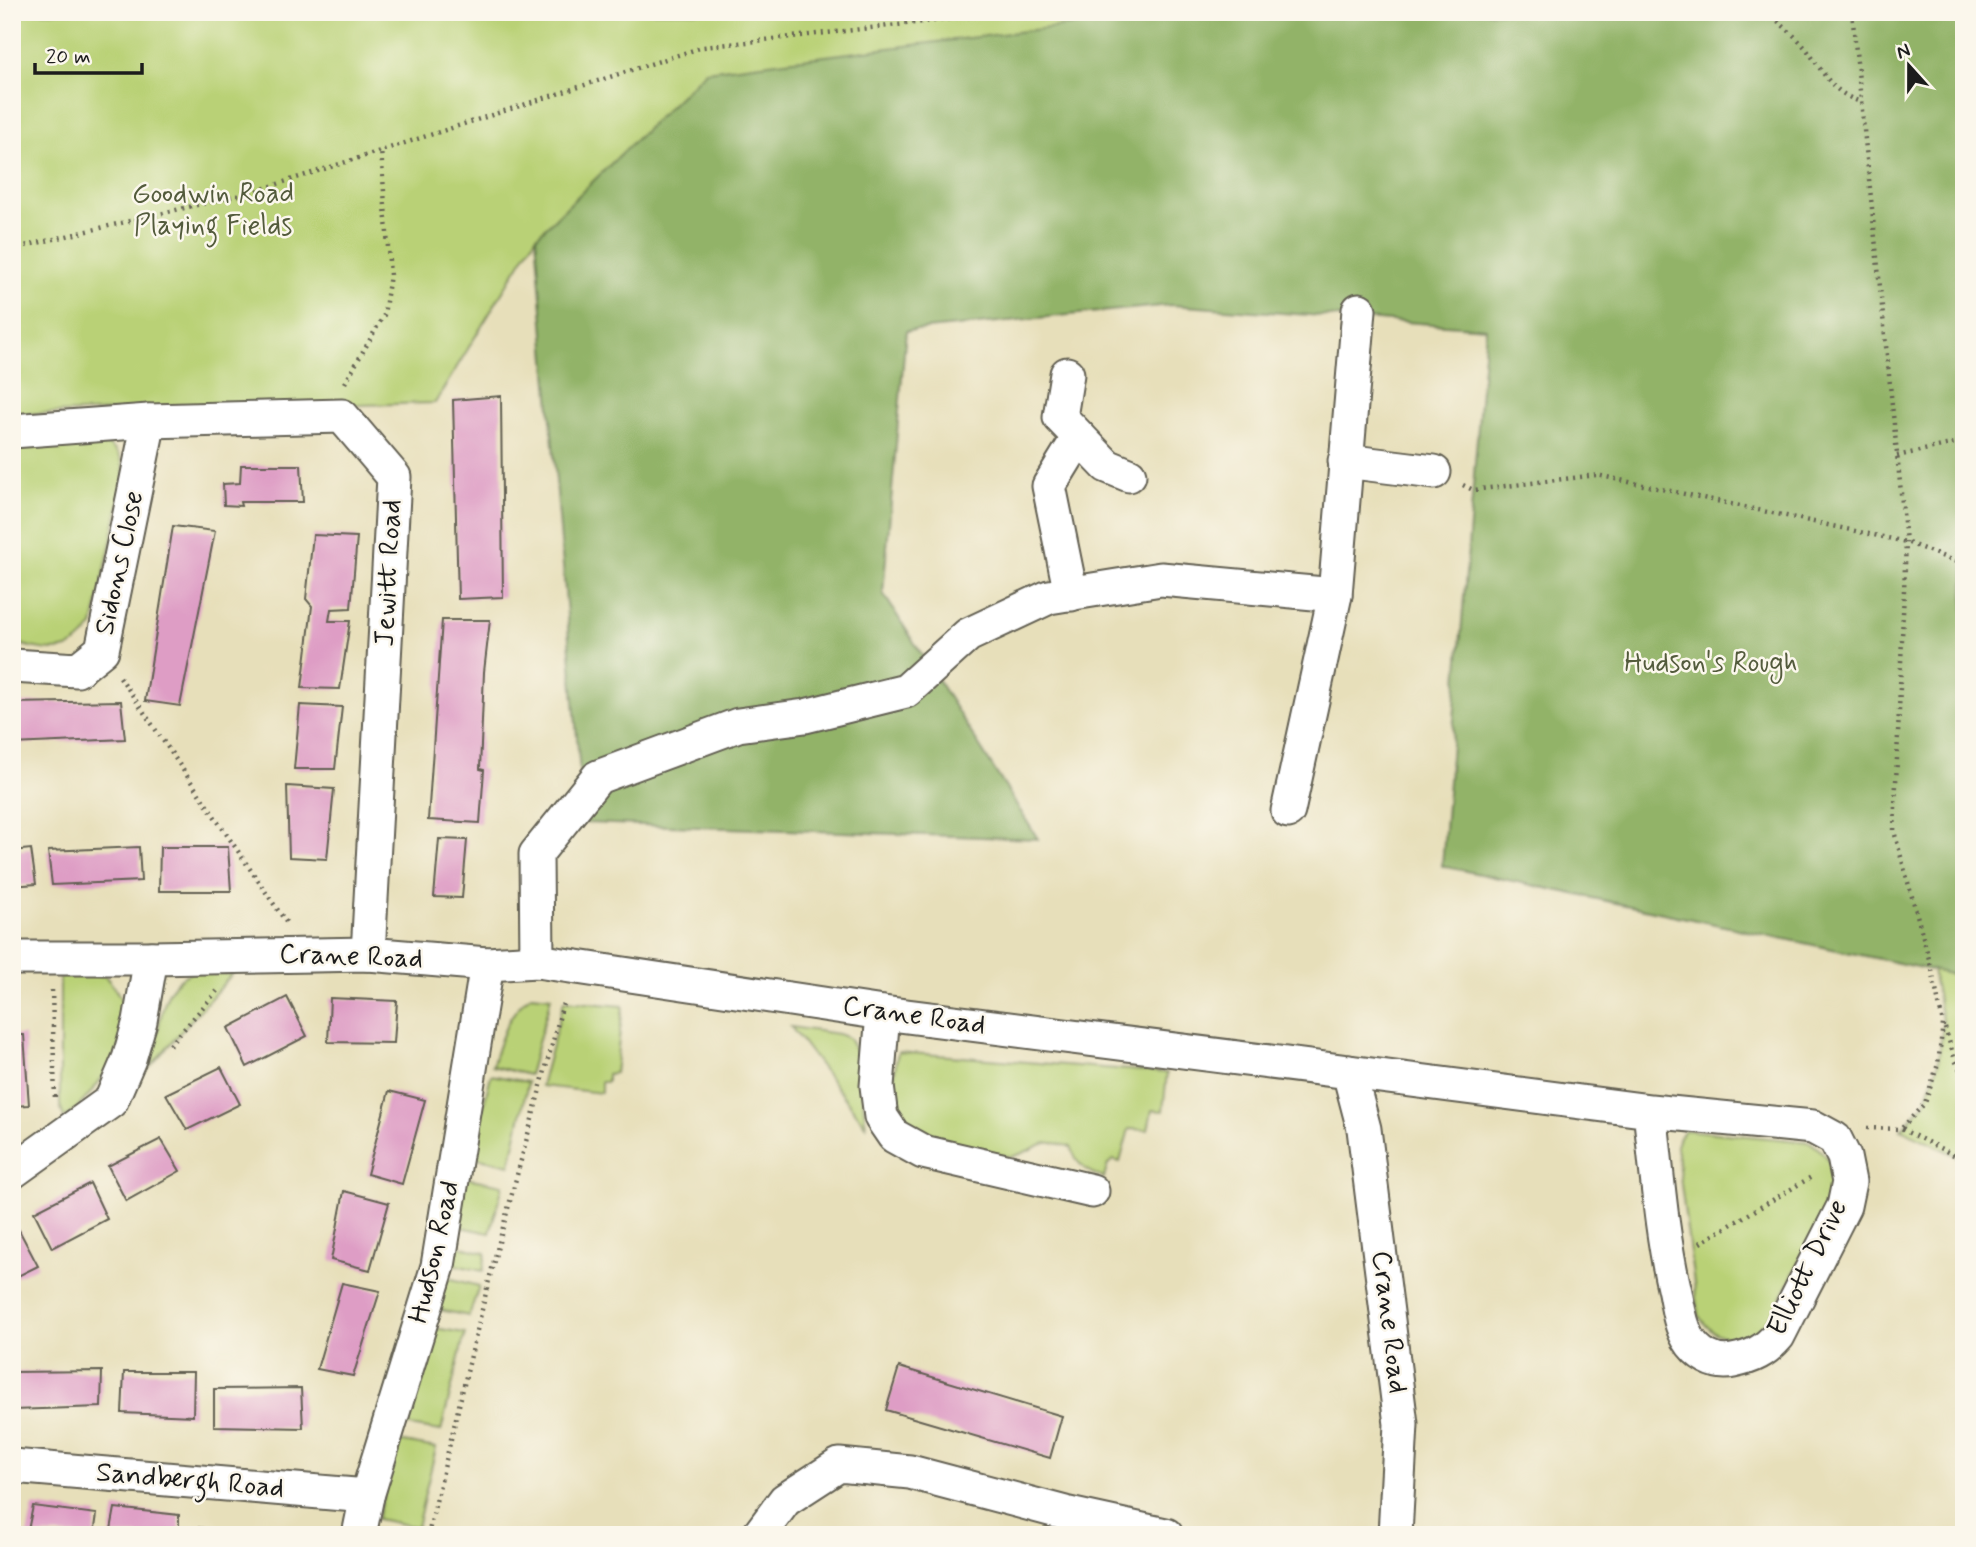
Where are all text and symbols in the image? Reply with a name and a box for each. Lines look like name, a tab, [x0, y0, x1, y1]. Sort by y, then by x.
scale bar	[35, 32, 142, 76]
north arrow	[1874, 32, 1944, 102]
text: N	[1893, 38, 1914, 65]
text: 20 m	[46, 43, 91, 71]
park label: Goodwin Road Playing Fields	[132, 176, 294, 248]
street label: Sidons Close	[87, 487, 153, 639]
street label: Jewitt Road	[367, 499, 411, 647]
park label: Hudson's Rough	[1624, 645, 1798, 684]
street label: Crane Road	[279, 936, 423, 978]
street label: Crane Road	[840, 988, 988, 1044]
street label: Hudson Road	[401, 1177, 469, 1327]
street label: Elliott Drive	[1759, 1194, 1857, 1342]
street label: Crane Road	[1362, 1248, 1416, 1396]
street label: Sandbergh Road	[94, 1454, 286, 1511]

